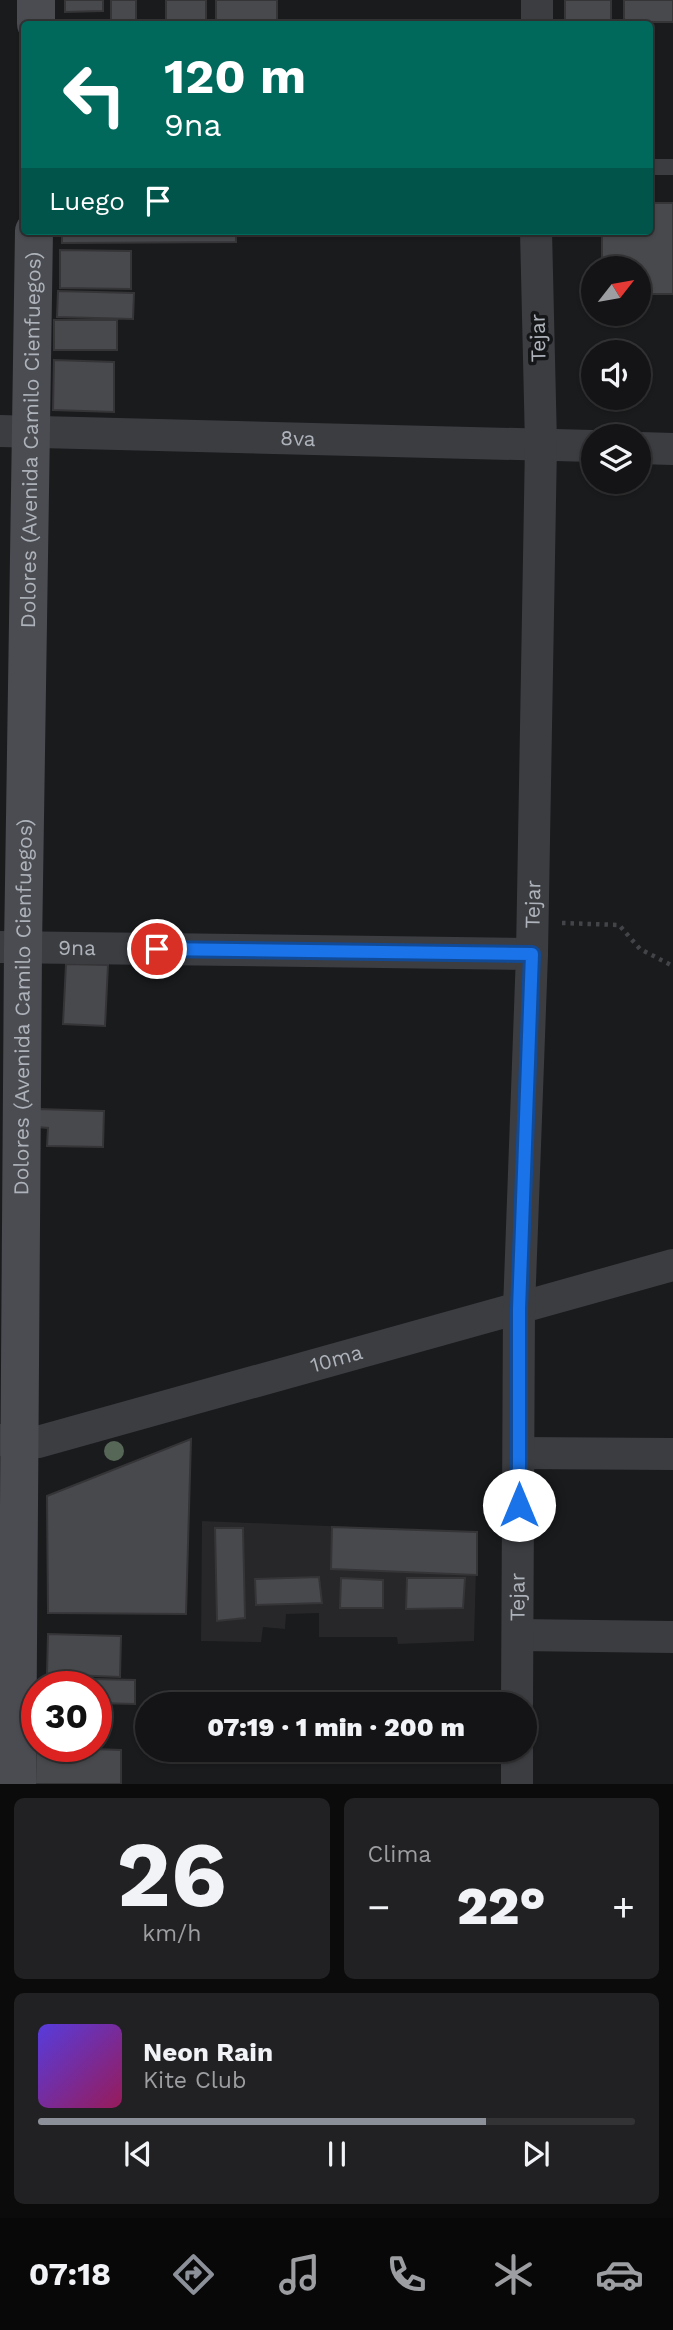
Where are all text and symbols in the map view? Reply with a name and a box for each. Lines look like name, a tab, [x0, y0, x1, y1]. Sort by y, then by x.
text: 120 m	[164, 47, 306, 105]
icon: left	[49, 49, 140, 140]
text: 9na	[164, 106, 222, 144]
icon: arrive	[139, 182, 177, 220]
text: Luego	[49, 186, 125, 216]
street label: Dolores (Avenida Camilo Cienfuegos)	[15, 252, 46, 629]
north arrow	[581, 256, 651, 326]
map controls	[581, 256, 651, 494]
street label: Tejar	[525, 313, 550, 362]
button: sound	[581, 340, 651, 410]
button: layers	[581, 424, 651, 494]
street label: 8va	[280, 425, 316, 451]
street label: Dolores (Avenida Camilo Cienfuegos)	[8, 819, 37, 1195]
street label: Tejar	[519, 879, 545, 929]
pin	[127, 919, 187, 979]
icon: arrive	[138, 930, 176, 968]
street label: 9na	[58, 935, 96, 960]
street label: 10ma	[307, 1339, 366, 1377]
position arrow	[482, 1468, 556, 1542]
street label: Tejar	[504, 1572, 530, 1621]
speed limit sign: 30	[21, 1671, 112, 1762]
text: 07:19 · 1 min · 200 m	[207, 1712, 465, 1742]
text: 26	[117, 1821, 227, 1928]
text: Clima	[368, 1841, 431, 1868]
text: 22°	[457, 1876, 546, 1937]
text: −	[368, 1885, 390, 1929]
text: +	[612, 1885, 635, 1929]
text: km/h	[142, 1920, 201, 1947]
text: Neon Rain	[143, 2037, 273, 2067]
text: Kite Club	[143, 2067, 246, 2094]
icon: previous	[119, 2135, 157, 2173]
icon: pause	[318, 2135, 356, 2173]
icon: next	[517, 2135, 555, 2173]
icon: directions	[169, 2250, 218, 2299]
icon: music	[275, 2250, 324, 2299]
icon: phone	[382, 2250, 431, 2299]
icon: climate	[489, 2250, 538, 2299]
icon: car	[595, 2250, 644, 2299]
text: 07:18	[29, 2255, 111, 2293]

